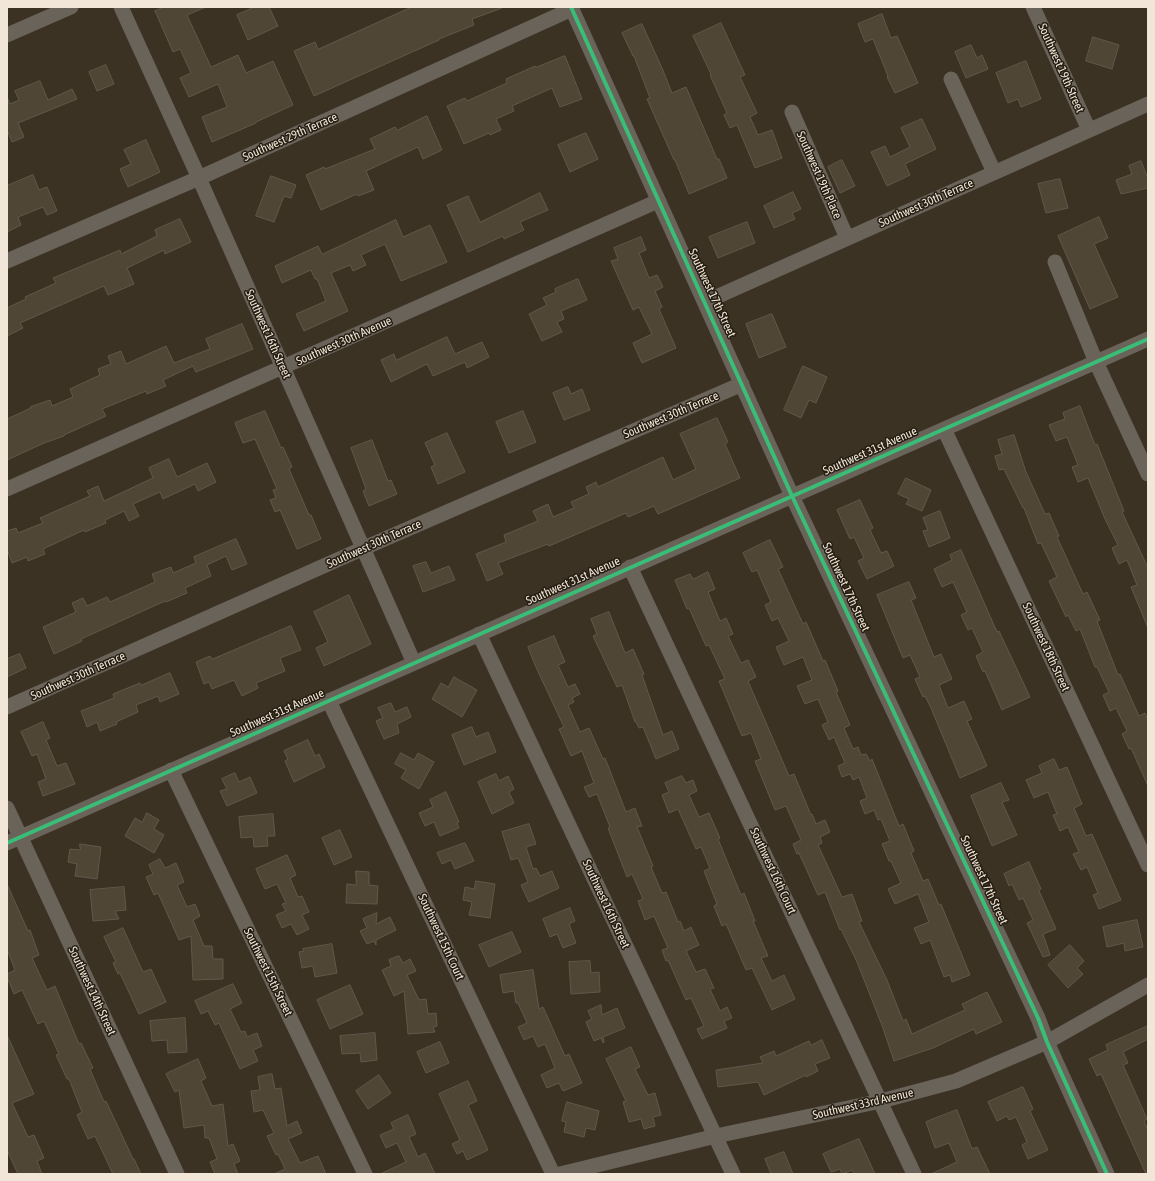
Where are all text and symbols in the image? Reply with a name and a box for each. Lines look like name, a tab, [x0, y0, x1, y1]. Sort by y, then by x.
street label: Southwest 19th Street	[1035, 21, 1087, 115]
street label: Southwest 29th Terrace	[240, 110, 340, 164]
street label: Southwest 19th Place	[793, 129, 845, 221]
street label: Southwest 30th Terrace	[876, 176, 976, 230]
street label: Southwest 17th Street	[685, 246, 739, 340]
street label: Southwest 16th Street	[242, 287, 294, 381]
street label: Southwest 30th Avenue	[294, 313, 394, 369]
street label: Southwest 30th Terrace	[621, 388, 721, 442]
street label: Southwest 31st Avenue	[821, 424, 919, 478]
street label: Southwest 30th Terrace	[324, 517, 424, 571]
street label: Southwest 17th Street	[819, 540, 873, 634]
street label: Southwest 31st Avenue	[524, 554, 622, 608]
street label: Southwest 18th Street	[1019, 600, 1073, 694]
street label: Southwest 30th Terrace	[28, 649, 128, 703]
street label: Southwest 31st Avenue	[228, 686, 326, 740]
street label: Southwest 16th Court	[747, 826, 799, 916]
street label: Southwest 17th Street	[957, 833, 1011, 927]
street label: Southwest 16th Street	[579, 857, 633, 951]
street label: Southwest 15th Court	[415, 892, 467, 982]
street label: Southwest 15th Street	[240, 926, 296, 1018]
street label: Southwest 14th Street	[65, 944, 119, 1038]
street label: Southwest 33rd Avenue	[811, 1085, 915, 1123]

